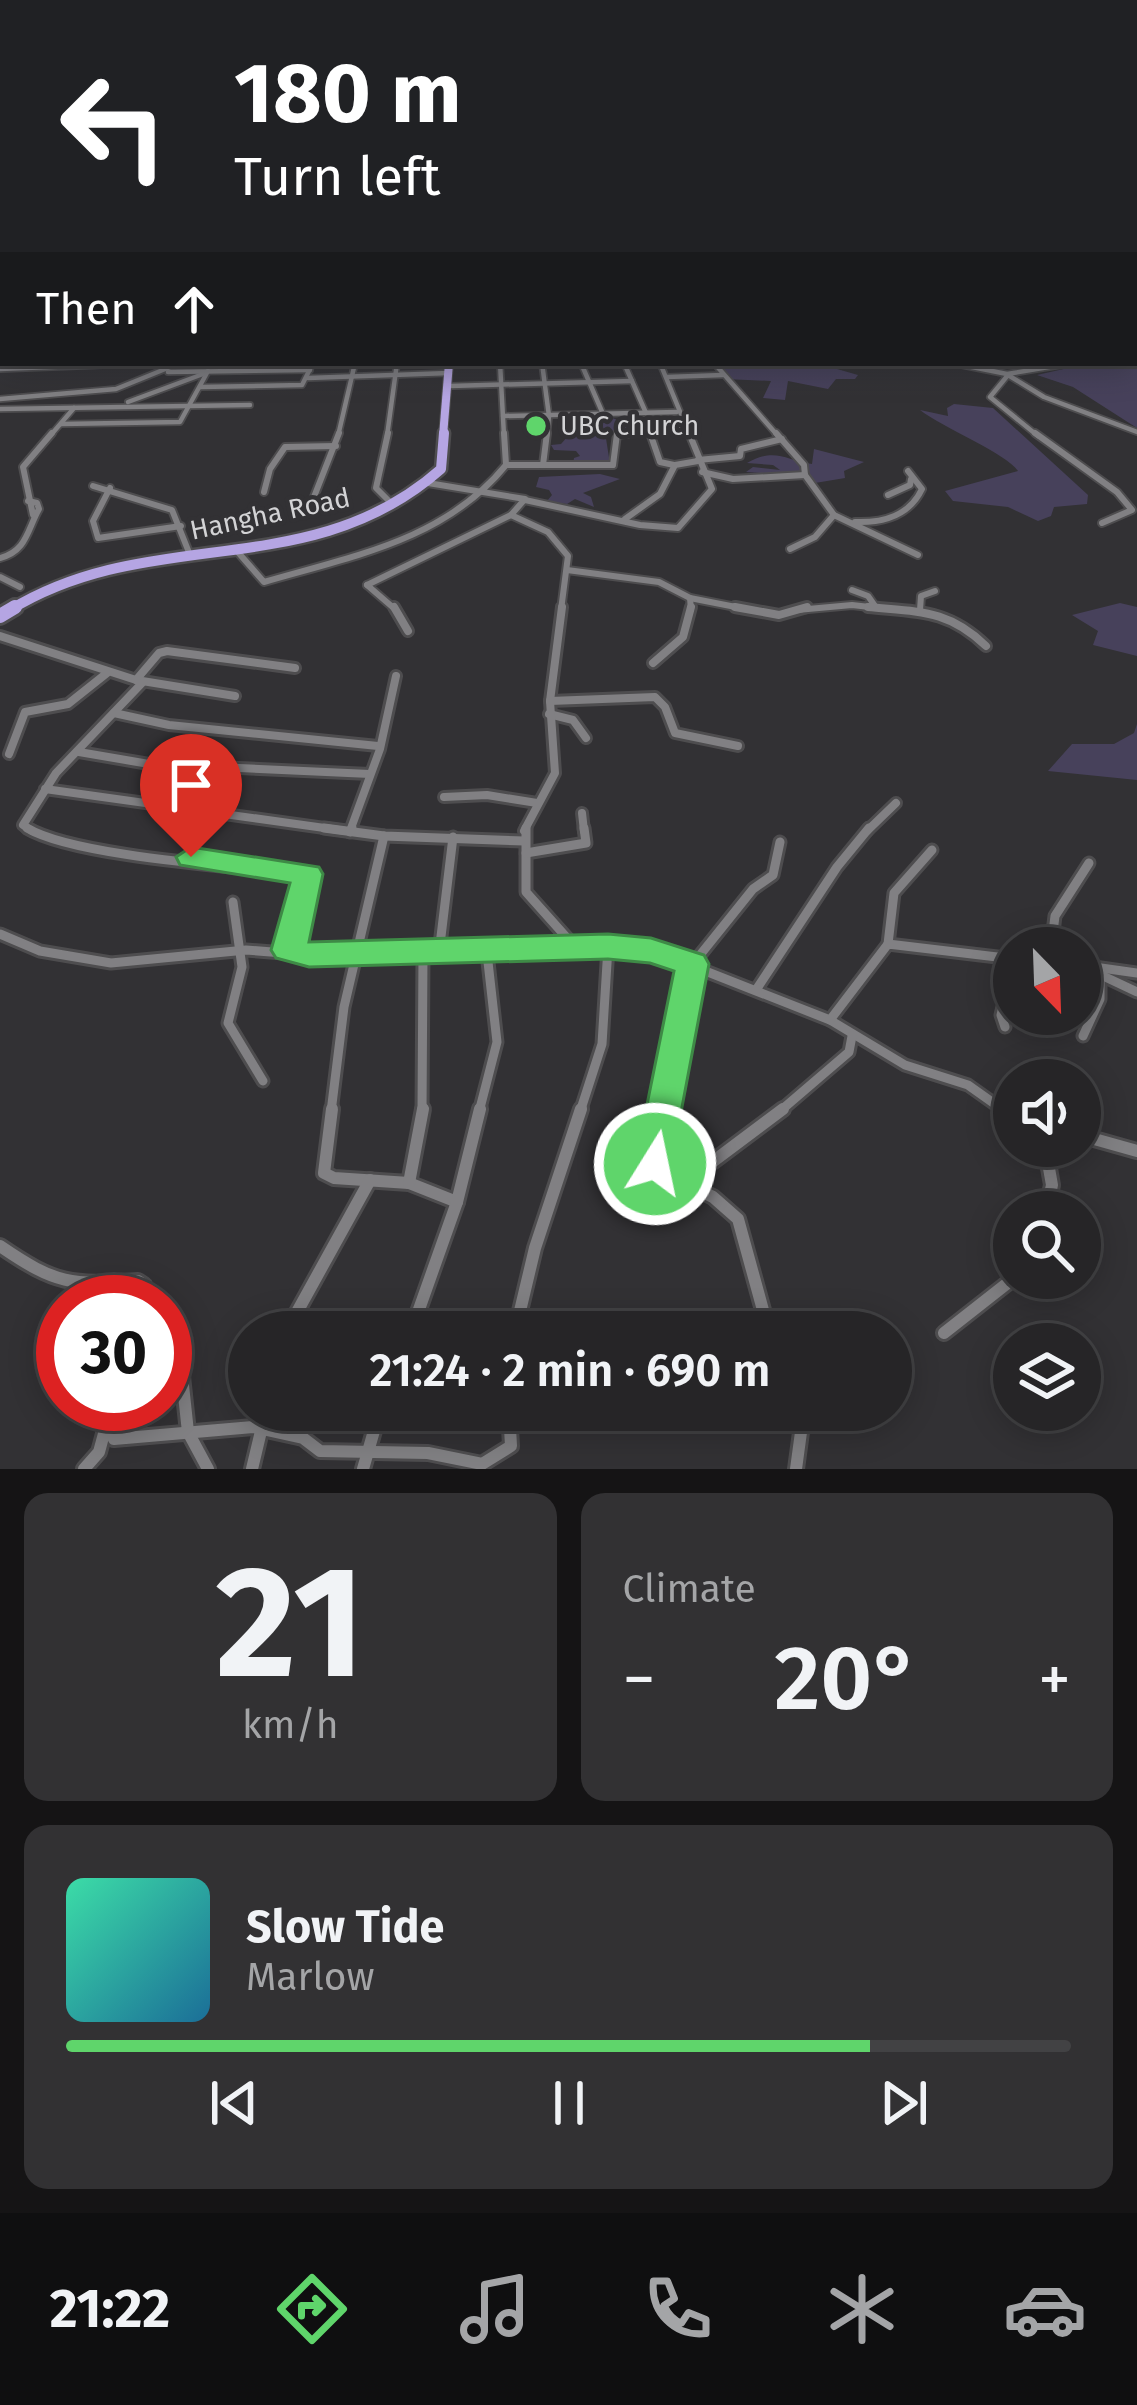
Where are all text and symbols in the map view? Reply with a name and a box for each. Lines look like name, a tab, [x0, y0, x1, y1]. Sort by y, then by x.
text: 180 m	[234, 43, 462, 144]
icon: left	[36, 48, 192, 204]
text: Turn left	[234, 145, 441, 209]
icon: ahead	[161, 276, 227, 342]
text: Then	[36, 282, 137, 336]
place label: UBC church	[560, 410, 699, 442]
marker: UBC church	[523, 413, 549, 439]
street label: Hangha Road	[187, 481, 353, 547]
pin	[140, 734, 242, 857]
icon: arrive	[158, 752, 224, 818]
north arrow	[993, 927, 1101, 1035]
map controls	[993, 927, 1101, 1431]
button: sound	[993, 1059, 1101, 1167]
position arrow	[592, 1101, 718, 1227]
button: search	[993, 1191, 1101, 1299]
speed limit sign: 30	[36, 1275, 192, 1431]
button: layers	[993, 1323, 1101, 1431]
text: 21:24 · 2 min · 690 m	[370, 1344, 771, 1398]
text: 21	[215, 1530, 365, 1717]
text: Climate	[623, 1566, 756, 1612]
text: 20°	[774, 1625, 919, 1733]
text: −	[623, 1640, 656, 1719]
text: +	[1038, 1640, 1071, 1719]
text: km/h	[242, 1702, 339, 1748]
text: Slow Tide	[246, 1900, 444, 1954]
text: Marlow	[246, 1954, 375, 2000]
icon: previous	[201, 2070, 267, 2136]
icon: pause	[536, 2070, 602, 2136]
icon: next	[871, 2070, 937, 2136]
icon: directions	[270, 2267, 354, 2351]
icon: music	[453, 2267, 537, 2351]
icon: phone	[636, 2267, 720, 2351]
icon: climate	[820, 2267, 904, 2351]
icon: car	[1003, 2267, 1087, 2351]
text: 21:22	[50, 2277, 170, 2341]

